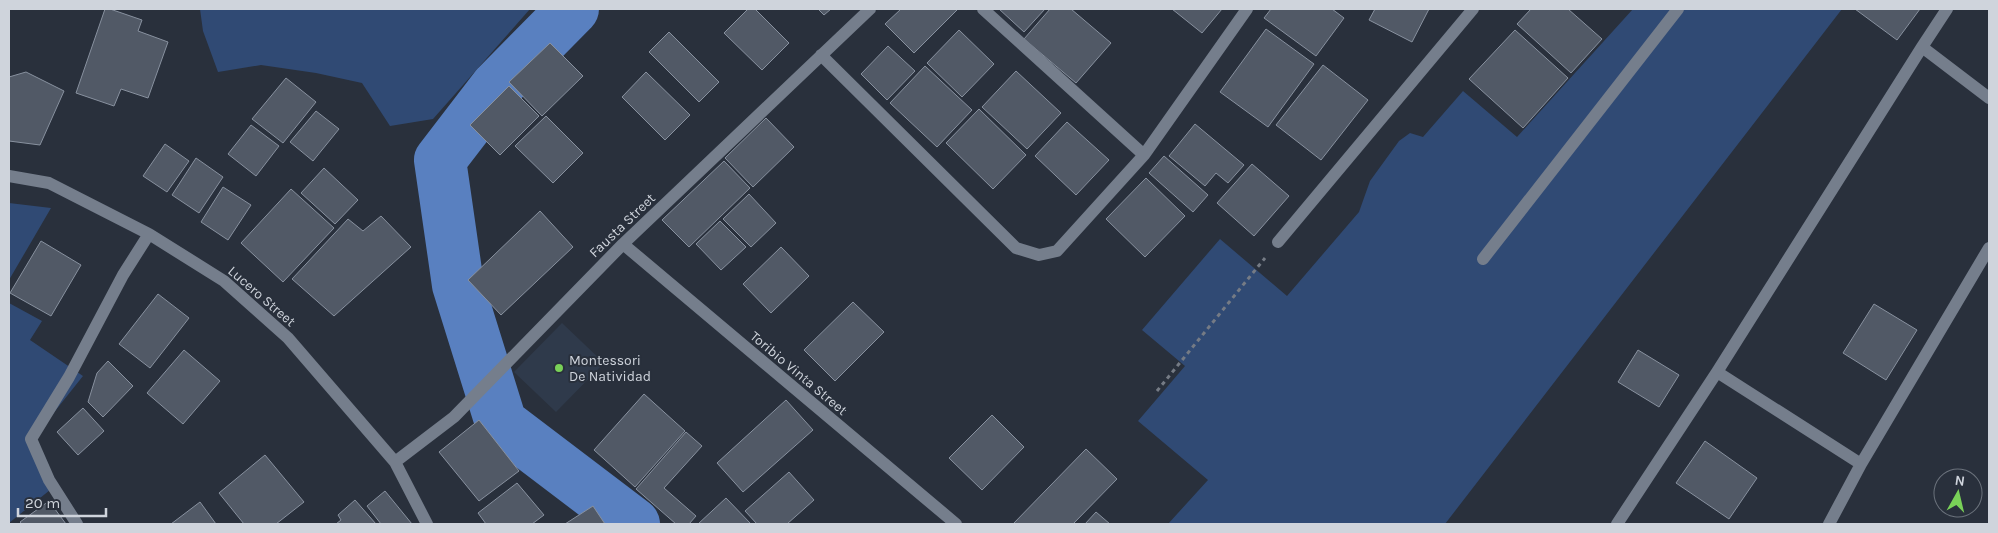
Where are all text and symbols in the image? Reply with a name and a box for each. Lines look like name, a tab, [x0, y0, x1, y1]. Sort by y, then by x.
street label: Fausta Street	[586, 190, 659, 261]
street label: Lucero Street	[224, 262, 299, 330]
street label: Toribio Vinta Street	[747, 328, 851, 419]
place label: Montessori De Natividad	[569, 352, 651, 385]
marker: Montessori De Natividad	[553, 362, 565, 374]
north arrow	[1933, 468, 1983, 518]
text: N	[1954, 472, 1966, 490]
scale bar	[18, 486, 105, 518]
text: 20 m	[25, 494, 60, 512]

